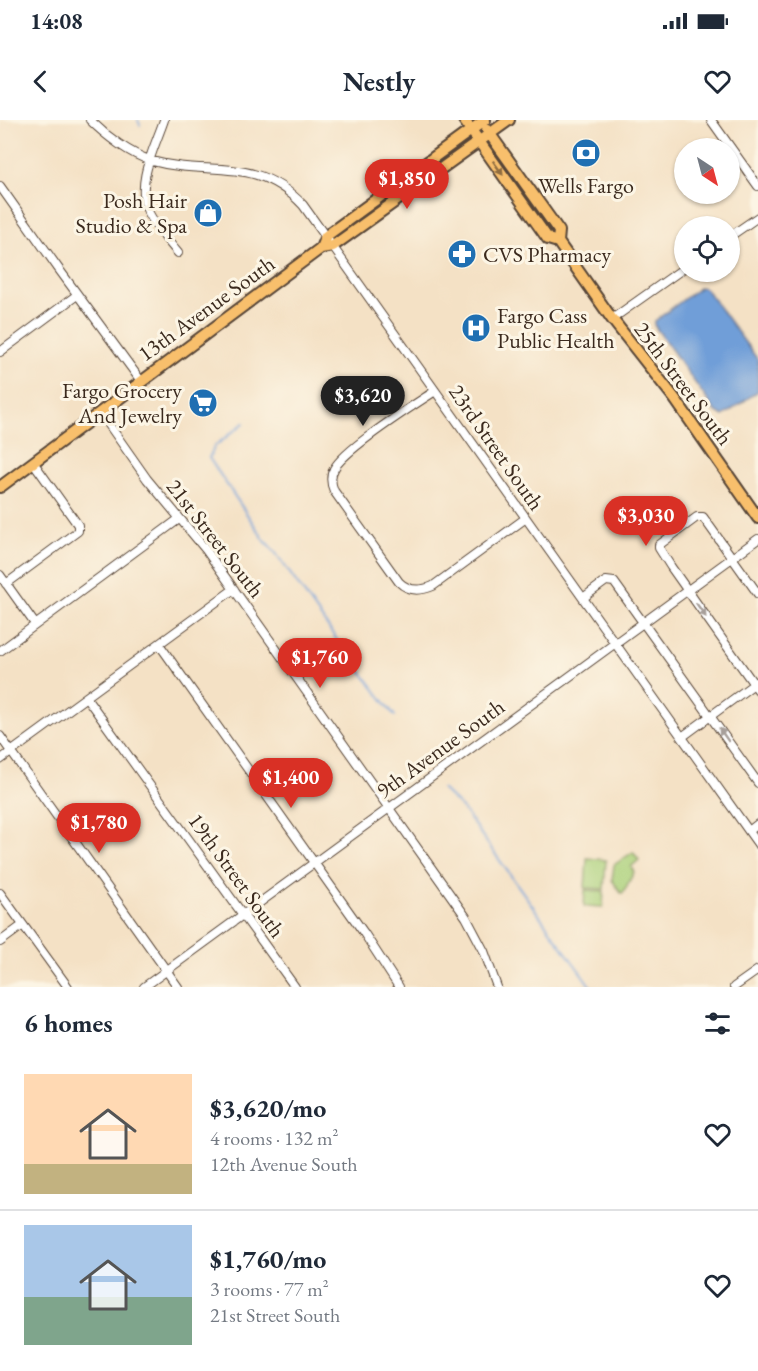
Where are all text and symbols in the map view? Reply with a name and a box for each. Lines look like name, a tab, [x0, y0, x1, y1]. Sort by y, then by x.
text: 14:08	[30, 7, 83, 36]
text: Nestly	[343, 64, 415, 99]
icon: back	[24, 65, 57, 98]
icon: heart	[701, 65, 734, 98]
bank icon: Wells Fargo	[570, 137, 602, 169]
north arrow	[674, 138, 740, 204]
map controls	[674, 138, 740, 282]
pin: $1,850	[358, 159, 456, 210]
one-way arrow	[491, 160, 503, 175]
text: $1,850	[379, 165, 435, 191]
place label: Wells Fargo	[538, 171, 634, 200]
place label: Posh Hair Studio & Spa	[75, 186, 188, 240]
shop icon: Posh Hair Studio & Spa	[192, 197, 224, 229]
button: locate	[674, 216, 740, 282]
pharmacy icon: CVS Pharmacy	[446, 238, 478, 270]
place label: CVS Pharmacy	[483, 240, 611, 269]
street label: 13th Avenue South	[132, 249, 280, 368]
place label: Fargo Cass Public Health	[497, 301, 614, 355]
hospital icon: Fargo Cass Public Health	[460, 312, 492, 344]
street label: 25th Street South	[628, 316, 740, 451]
place label: Fargo Grocery And Jewelry	[62, 376, 182, 430]
pin: $3,620	[314, 376, 412, 427]
street label: 23rd Street South	[442, 378, 551, 516]
text: $3,620	[335, 382, 391, 408]
supermarket icon: Fargo Grocery And Jewelry	[187, 387, 219, 419]
street label: 21st Street South	[160, 473, 271, 604]
pin: $3,030	[597, 496, 695, 547]
text: $3,030	[618, 502, 674, 528]
one-way arrow	[695, 603, 707, 618]
pin: $1,760	[271, 638, 369, 689]
text: $1,760	[292, 644, 348, 670]
street label: 9th Avenue South	[370, 692, 510, 805]
one-way arrow	[718, 728, 730, 744]
pin: $1,400	[242, 758, 340, 809]
text: $1,400	[263, 764, 319, 790]
pin: $1,780	[50, 803, 148, 854]
street label: 19th Street South	[182, 807, 292, 943]
text: $1,780	[71, 809, 127, 835]
text: 6 homes	[24, 1006, 113, 1040]
icon: filters	[701, 1007, 734, 1040]
text: $3,620/mo	[210, 1091, 326, 1125]
icon: home	[72, 1098, 144, 1170]
icon: heart	[701, 1118, 734, 1151]
text: 4 rooms · 132 m²	[210, 1125, 338, 1151]
text: 12th Avenue South	[210, 1151, 358, 1177]
text: $1,760/mo	[210, 1242, 326, 1276]
icon: home	[72, 1249, 144, 1321]
icon: heart	[701, 1269, 734, 1302]
text: 3 rooms · 77 m²	[210, 1276, 329, 1302]
text: 21st Street South	[210, 1302, 340, 1328]

